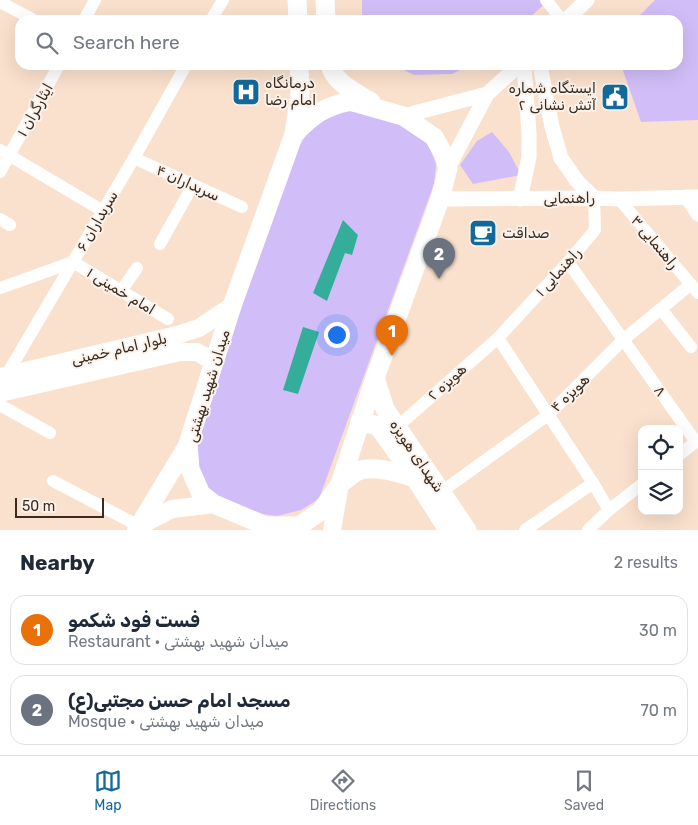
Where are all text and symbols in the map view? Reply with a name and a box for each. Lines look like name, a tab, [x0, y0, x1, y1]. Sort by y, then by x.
search box	[15, 15, 683, 70]
icon: search	[33, 29, 61, 57]
text: Search here	[73, 31, 180, 54]
place label: درمانگاه امام رضا	[265, 74, 316, 110]
hospital icon: درمانگاه امام رضا	[231, 77, 261, 107]
place label: ایستگاه شماره ۲ آتش نشانی	[509, 79, 597, 114]
street label: ایثارگران ۱	[13, 80, 57, 140]
public building icon: ایستگاه شماره ۲ آتش نشانی	[600, 82, 630, 112]
street label: سربداران ۴	[154, 161, 222, 205]
street label: سربداران ۶	[72, 187, 122, 255]
street label: راهنمایی	[543, 189, 595, 207]
street label: راهنمایی ۳	[627, 211, 683, 273]
cafe icon: صداقت	[468, 218, 498, 248]
place label: صداقت	[502, 224, 550, 242]
pin: 2	[423, 238, 455, 279]
street label: راهنمایی ۱	[531, 244, 585, 300]
street label: امام خمینی ۱	[83, 264, 159, 319]
pin: 1	[376, 315, 408, 356]
your location	[324, 322, 350, 348]
street label: میدان شهید بهشتی	[182, 328, 234, 444]
street label: بلوار امام خمینی	[69, 329, 169, 370]
street label: هویزه ۲	[424, 360, 470, 404]
street label: هویزه ۴	[547, 370, 593, 416]
street label: ۸	[650, 382, 670, 400]
street label: شهدای هویزه	[386, 416, 448, 496]
map controls	[638, 425, 683, 515]
button: locate	[638, 425, 683, 470]
button: layers	[638, 470, 683, 515]
scale bar	[15, 495, 104, 518]
text: 50 m	[22, 498, 55, 515]
text: Nearby	[20, 550, 95, 575]
text: 2 results	[614, 553, 678, 572]
text: فست فود شکمو	[68, 609, 200, 632]
text: 1	[33, 621, 41, 640]
text: 30 m	[639, 621, 677, 640]
text: Restaurant · میدان شهید بهشتی	[68, 632, 289, 651]
text: مسجد امام حسن مجتبی(ع)	[68, 689, 291, 712]
text: 2	[32, 701, 42, 720]
text: 70 m	[640, 701, 677, 720]
text: Mosque · میدان شهید بهشتی	[68, 712, 264, 731]
tab: Map	[94, 767, 122, 814]
tab: Directions	[310, 767, 376, 814]
tab: Saved	[564, 767, 604, 814]

